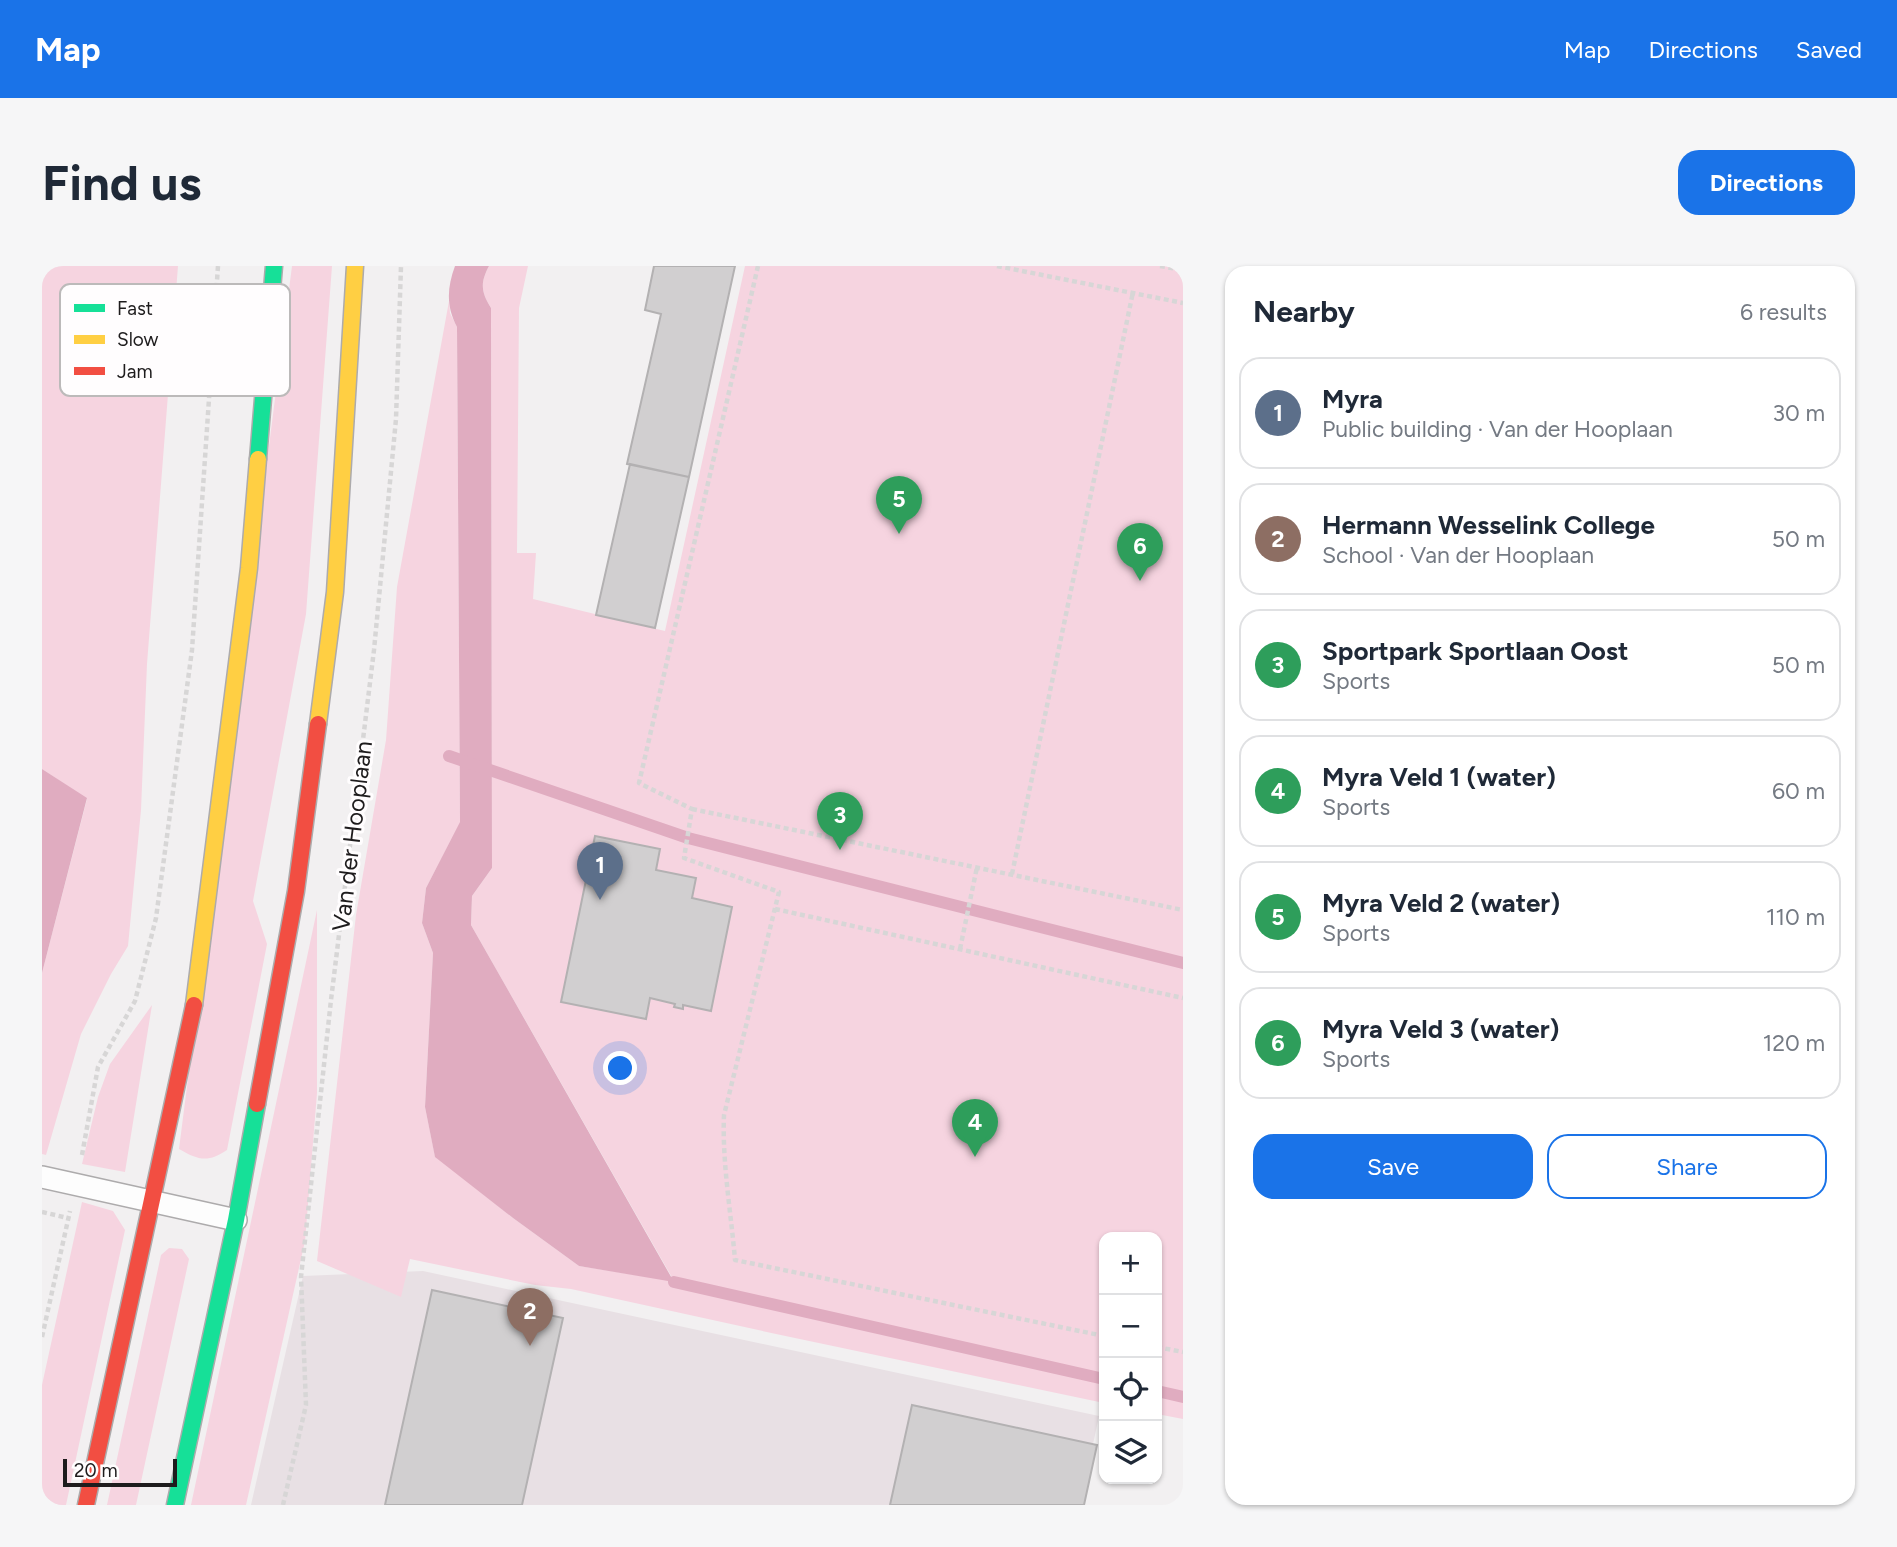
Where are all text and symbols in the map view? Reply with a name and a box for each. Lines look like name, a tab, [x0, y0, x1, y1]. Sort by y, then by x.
text: Map	[35, 30, 101, 69]
text: Map	[1564, 35, 1610, 64]
text: Directions	[1648, 35, 1758, 64]
text: Saved	[1796, 35, 1862, 64]
button: Directions	[1678, 150, 1855, 215]
text: Find us	[42, 153, 201, 212]
legend	[60, 284, 290, 396]
text: Nearby	[1253, 293, 1355, 330]
text: Fast	[117, 297, 153, 320]
text: 6 results	[1740, 298, 1827, 326]
text: Slow	[117, 328, 159, 351]
text: Jam	[117, 360, 153, 383]
text: Myra	[1322, 383, 1383, 415]
text: 1	[1273, 399, 1283, 427]
text: 30 m	[1772, 399, 1825, 427]
text: Public building · Van der Hooplaan	[1322, 415, 1673, 443]
pin: 5	[876, 476, 922, 534]
text: Hermann Wesselink College	[1322, 509, 1655, 541]
pin: 6	[1117, 523, 1163, 581]
text: 2	[1271, 525, 1285, 553]
text: 50 m	[1772, 525, 1825, 553]
text: School · Van der Hooplaan	[1322, 541, 1594, 569]
text: Sportpark Sportlaan Oost	[1322, 635, 1628, 667]
text: 3	[1272, 651, 1284, 679]
text: 50 m	[1772, 651, 1825, 679]
text: Sports	[1322, 667, 1390, 695]
street label: Van der Hooplaan	[326, 739, 378, 933]
text: Myra Veld 1 (water)	[1322, 761, 1556, 793]
text: 4	[1271, 777, 1285, 805]
text: 60 m	[1772, 777, 1825, 805]
pin: 3	[817, 792, 863, 850]
text: Sports	[1322, 793, 1390, 821]
pin: 1	[577, 842, 623, 900]
text: Myra Veld 2 (water)	[1322, 887, 1560, 919]
text: 5	[1271, 903, 1285, 931]
text: 110 m	[1766, 903, 1825, 931]
text: Sports	[1322, 919, 1390, 947]
text: Myra Veld 3 (water)	[1322, 1013, 1559, 1045]
text: 6	[1271, 1029, 1285, 1057]
text: 120 m	[1763, 1029, 1825, 1057]
text: Sports	[1322, 1045, 1390, 1073]
your location	[603, 1051, 637, 1085]
pin: 4	[952, 1099, 998, 1157]
button: Save	[1253, 1134, 1533, 1199]
button: Share	[1547, 1134, 1827, 1199]
map controls	[1099, 1232, 1162, 1484]
button: +	[1099, 1232, 1162, 1295]
pin: 2	[507, 1288, 553, 1346]
button: −	[1099, 1295, 1162, 1358]
button: locate	[1099, 1358, 1162, 1421]
button: layers	[1099, 1421, 1162, 1484]
scale bar	[63, 1456, 177, 1488]
text: 20 m	[74, 1459, 118, 1482]

